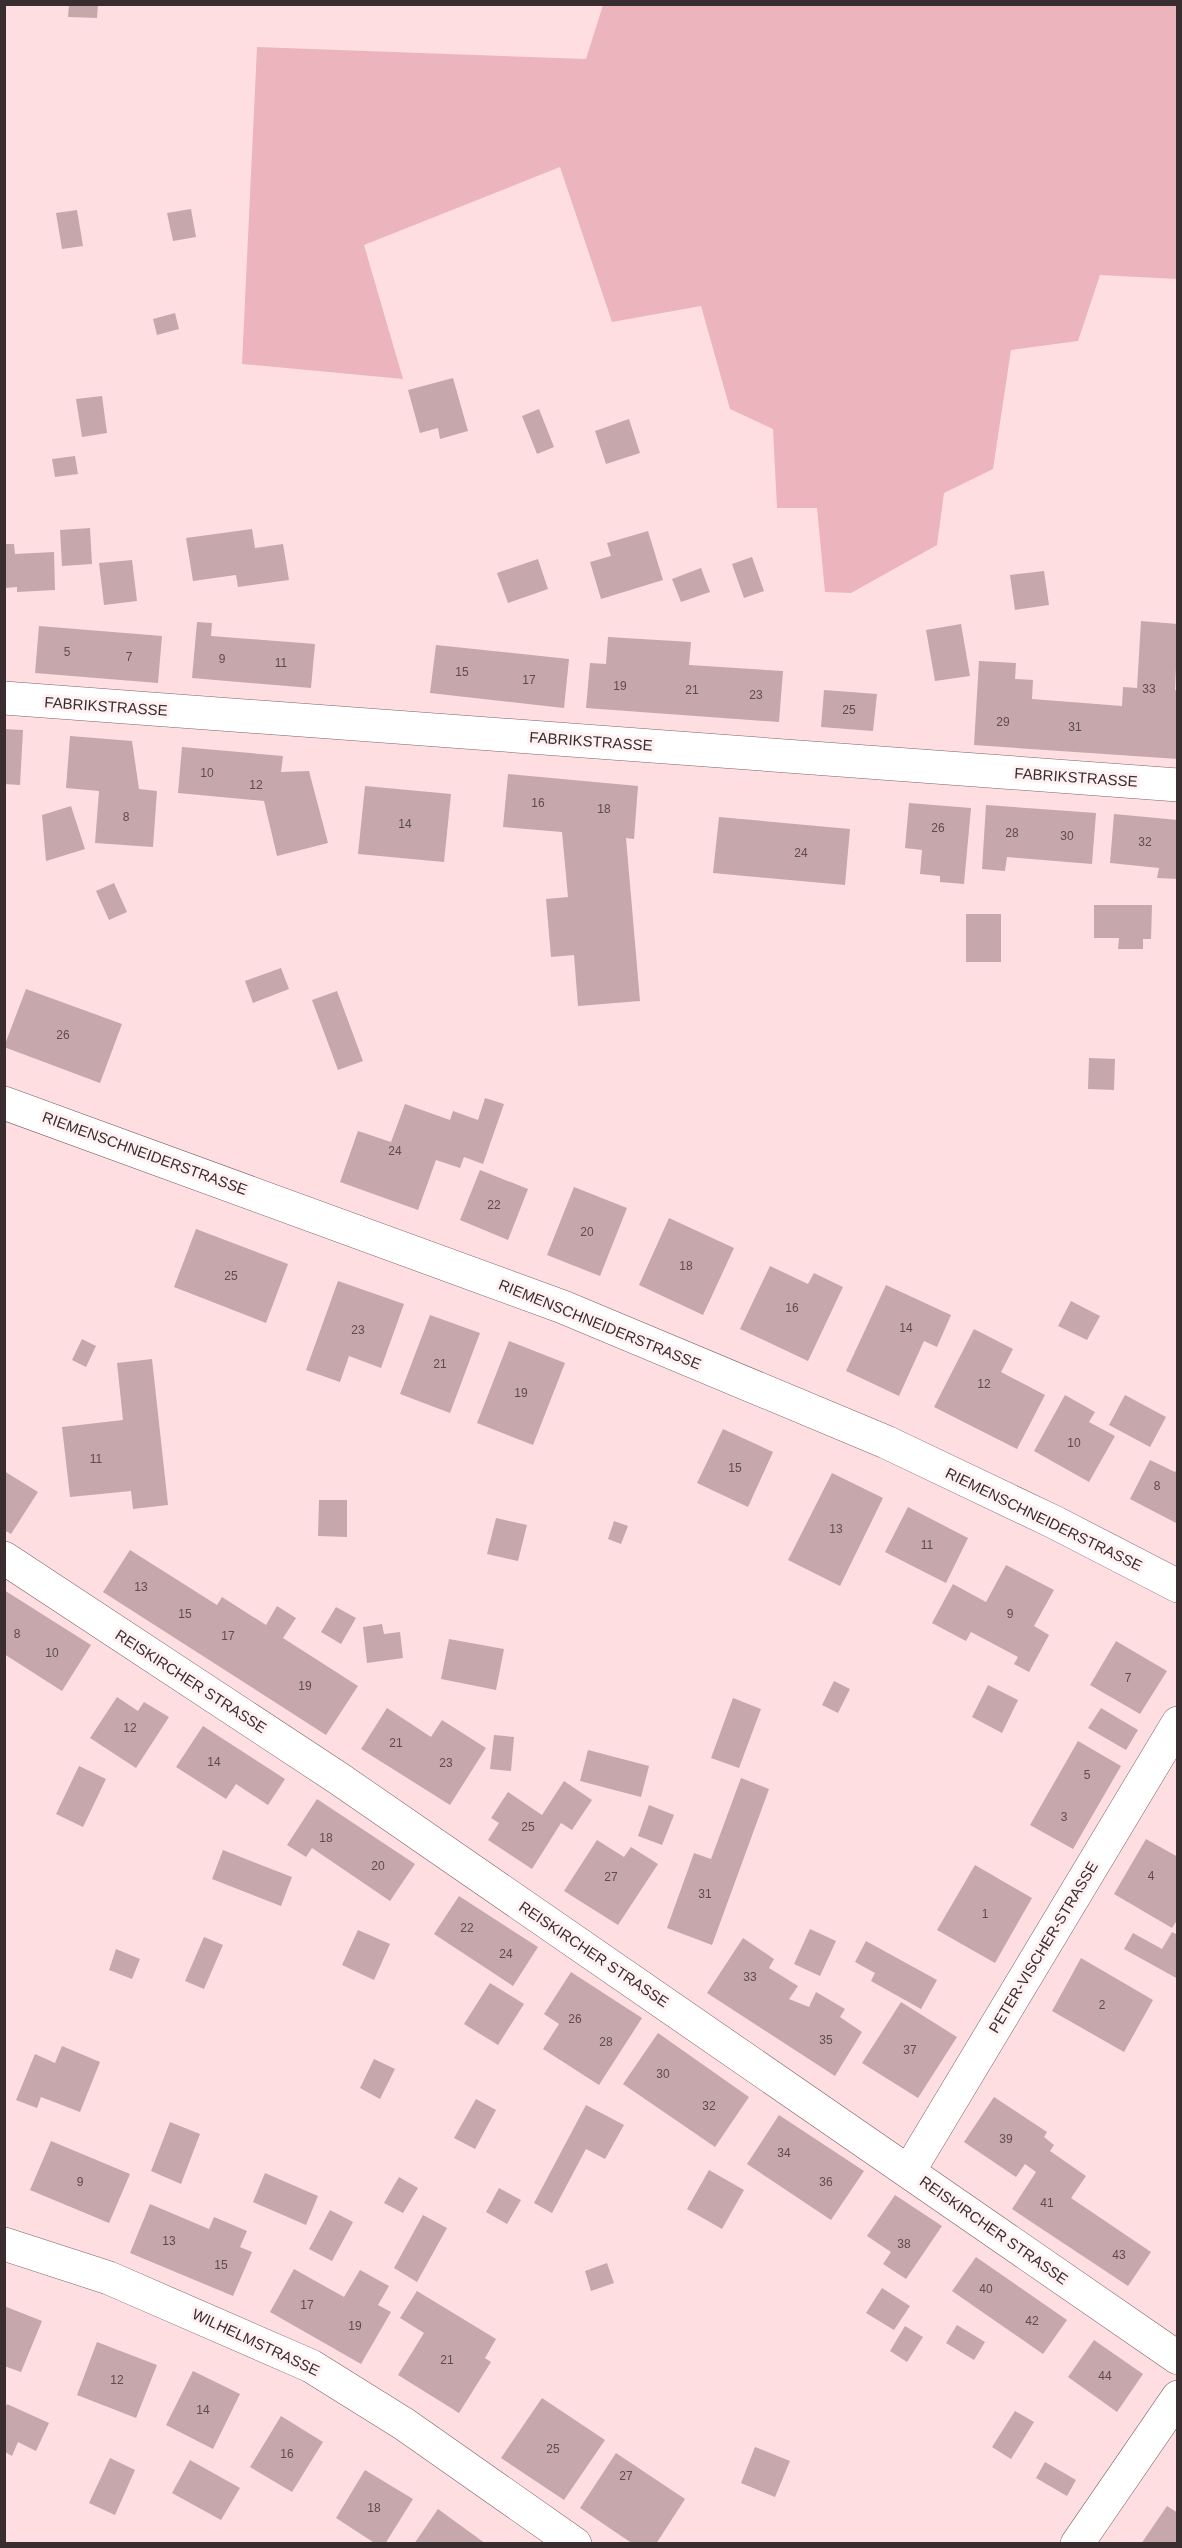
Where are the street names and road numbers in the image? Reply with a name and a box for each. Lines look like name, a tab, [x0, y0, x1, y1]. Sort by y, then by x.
street label: FABRIKSTRASSE	[44, 693, 168, 719]
street label: FABRIKSTRASSE	[529, 728, 653, 754]
street label: FABRIKSTRASSE	[1014, 764, 1138, 790]
street label: RIEMENSCHNEIDERSTRASSE	[40, 1108, 250, 1198]
street label: RIEMENSCHNEIDERSTRASSE	[496, 1276, 704, 1372]
street label: RIEMENSCHNEIDERSTRASSE	[943, 1464, 1145, 1574]
street label: REISKIRCHER STRASSE	[112, 1626, 270, 1736]
street label: PETER-VISCHER-STRASSE	[985, 1858, 1101, 2036]
street label: REISKIRCHER STRASSE	[516, 1898, 672, 2010]
street label: REISKIRCHER STRASSE	[917, 2172, 1071, 2288]
street label: WILHELMSTRASSE	[190, 2305, 322, 2379]

